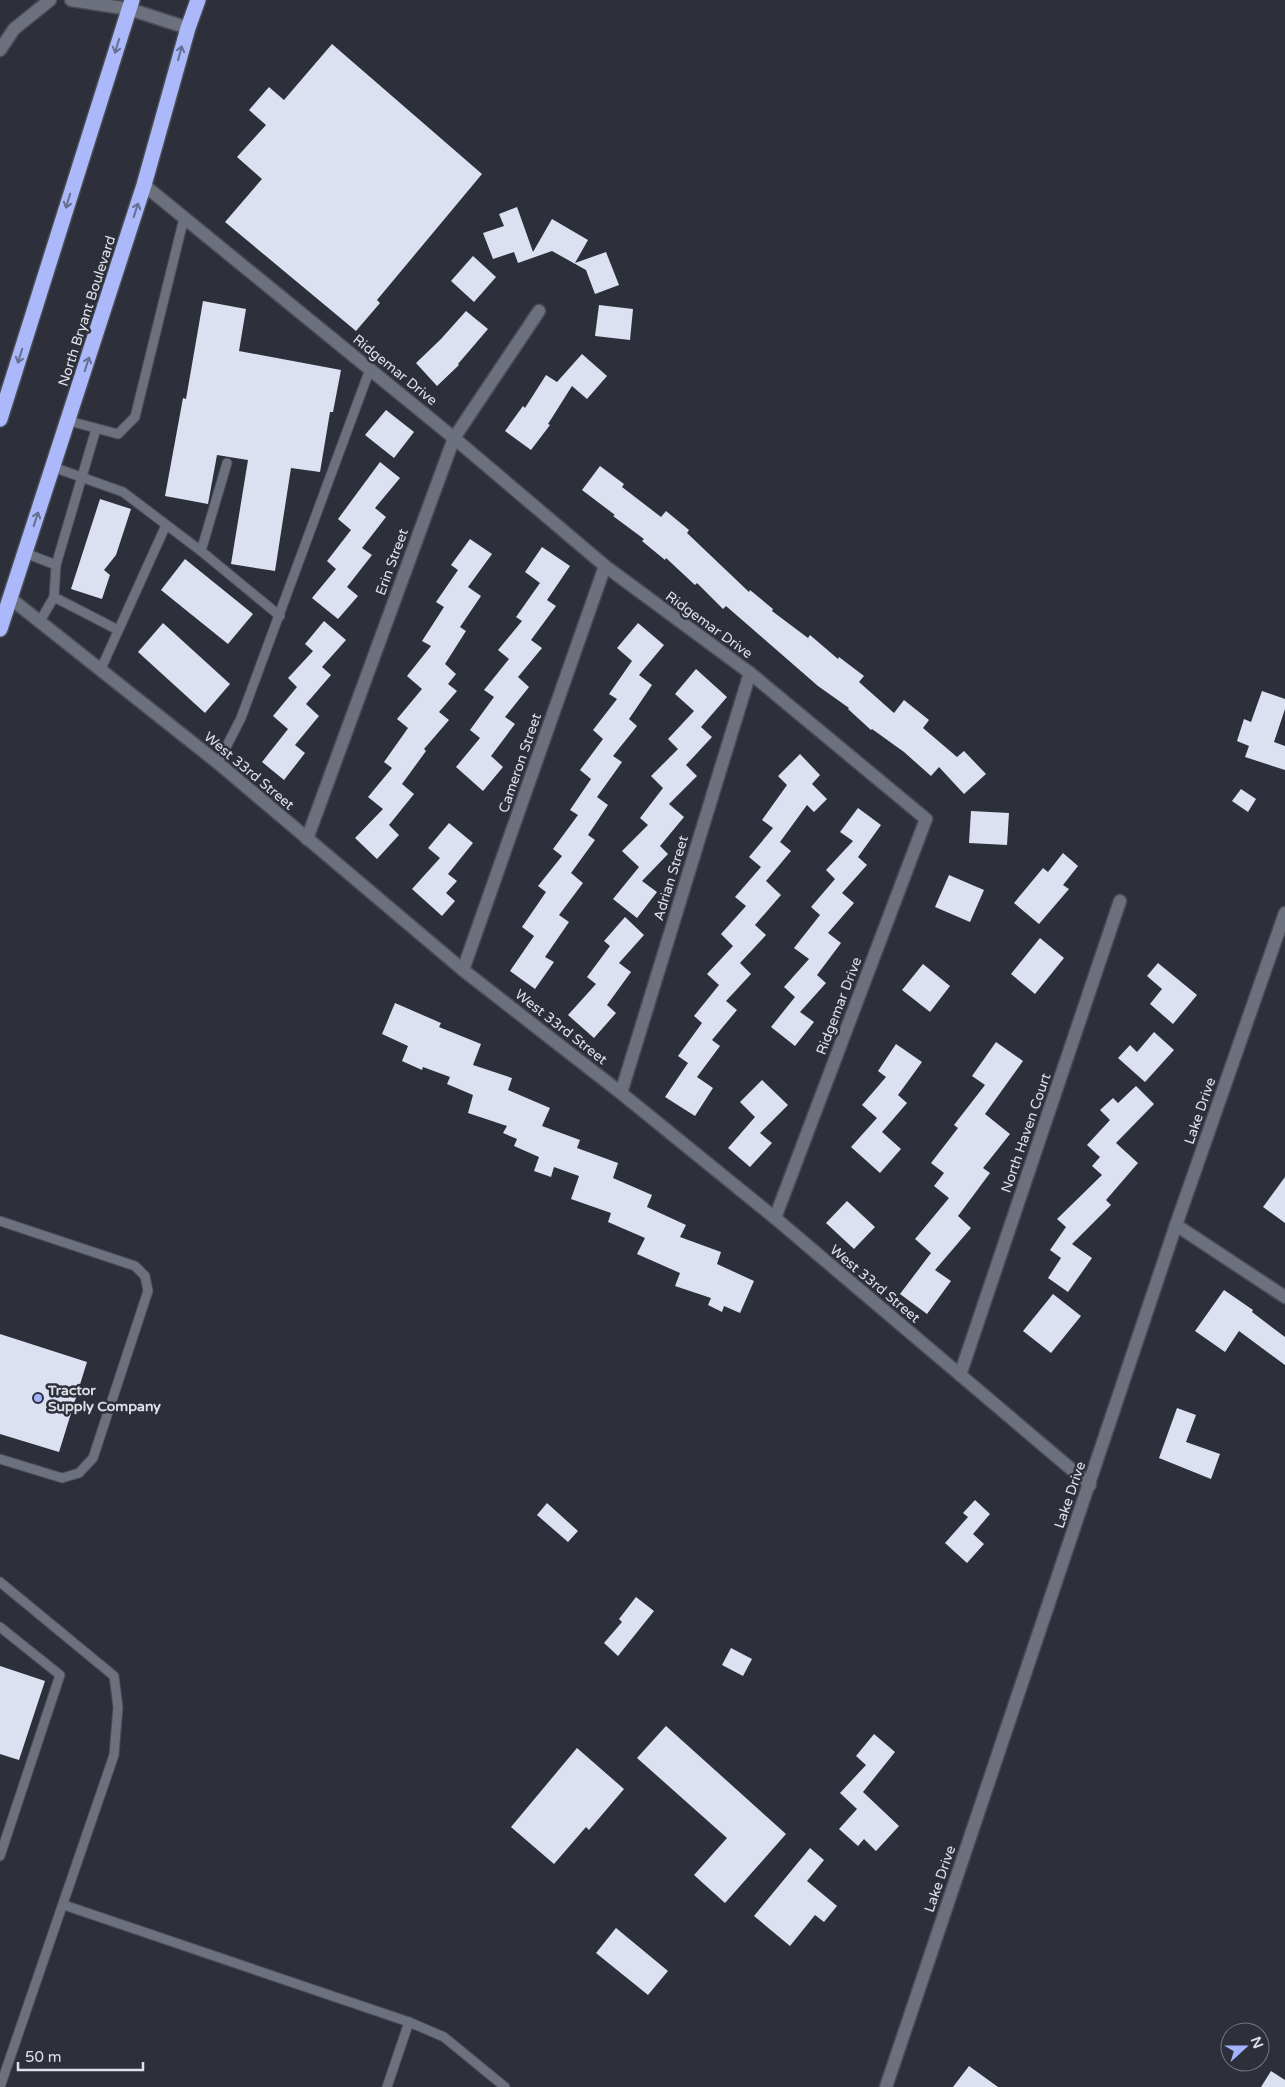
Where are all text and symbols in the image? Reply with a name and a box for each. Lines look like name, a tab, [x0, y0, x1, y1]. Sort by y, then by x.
one-way arrow	[112, 38, 121, 54]
one-way arrow	[176, 46, 186, 62]
one-way arrow	[63, 193, 73, 209]
one-way arrow	[132, 202, 142, 218]
street label: North Bryant Boulevard	[55, 234, 119, 388]
street label: Ridgemar Drive	[350, 331, 441, 409]
one-way arrow	[14, 348, 24, 364]
one-way arrow	[83, 357, 92, 373]
one-way arrow	[32, 512, 41, 527]
street label: Erin Street	[372, 526, 412, 598]
street label: Ridgemar Drive	[662, 588, 756, 662]
street label: Cameron Street	[495, 710, 545, 815]
street label: West 33rd Street	[201, 728, 298, 814]
street label: Adrian Street	[650, 833, 692, 923]
street label: Ridgemar Drive	[813, 955, 865, 1057]
street label: West 33rd Street	[512, 986, 611, 1069]
street label: North Haven Court	[998, 1070, 1055, 1195]
street label: Lake Drive	[1181, 1075, 1219, 1147]
street label: West 33rd Street	[827, 1241, 924, 1327]
place label: Tractor Supply Company	[47, 1382, 161, 1415]
marker: Tractor Supply Company	[32, 1392, 44, 1404]
street label: Lake Drive	[1051, 1459, 1089, 1531]
street label: Lake Drive	[921, 1843, 959, 1915]
north arrow	[1220, 2022, 1270, 2072]
text: N	[1247, 2034, 1267, 2051]
scale bar	[18, 2040, 142, 2072]
text: 50 m	[25, 2048, 62, 2066]

